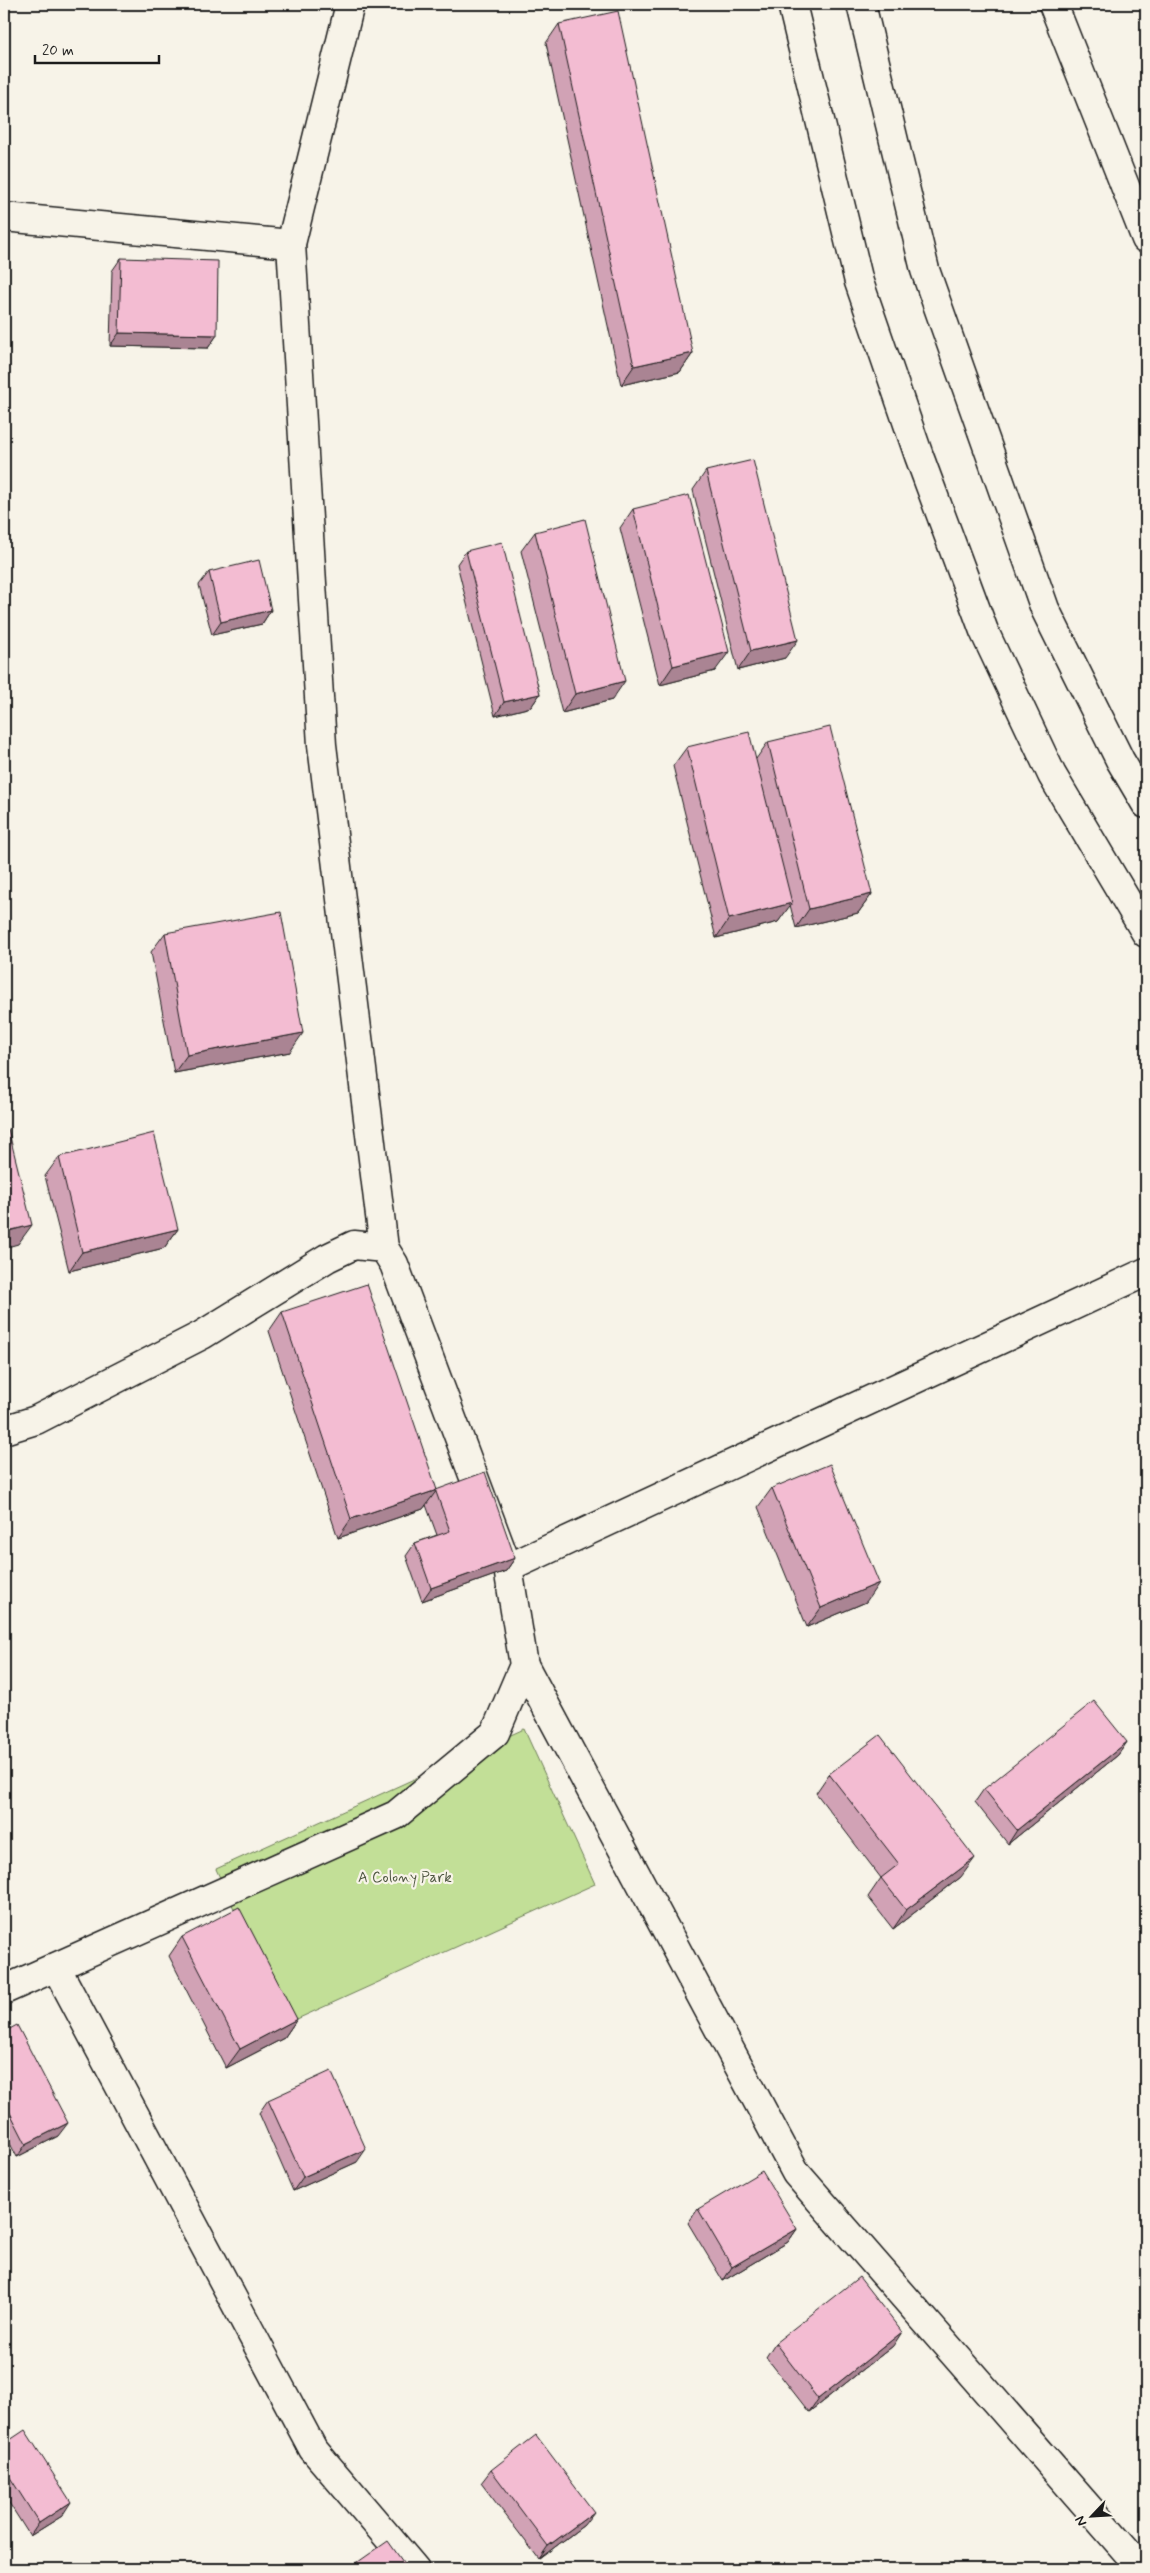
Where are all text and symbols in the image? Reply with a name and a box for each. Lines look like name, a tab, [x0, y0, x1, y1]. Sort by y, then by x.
scale bar	[35, 32, 159, 64]
text: 20 m	[42, 41, 74, 61]
park label: A Colony Park	[358, 1868, 452, 1888]
north arrow	[1068, 2490, 1118, 2540]
text: N	[1071, 2513, 1091, 2529]

